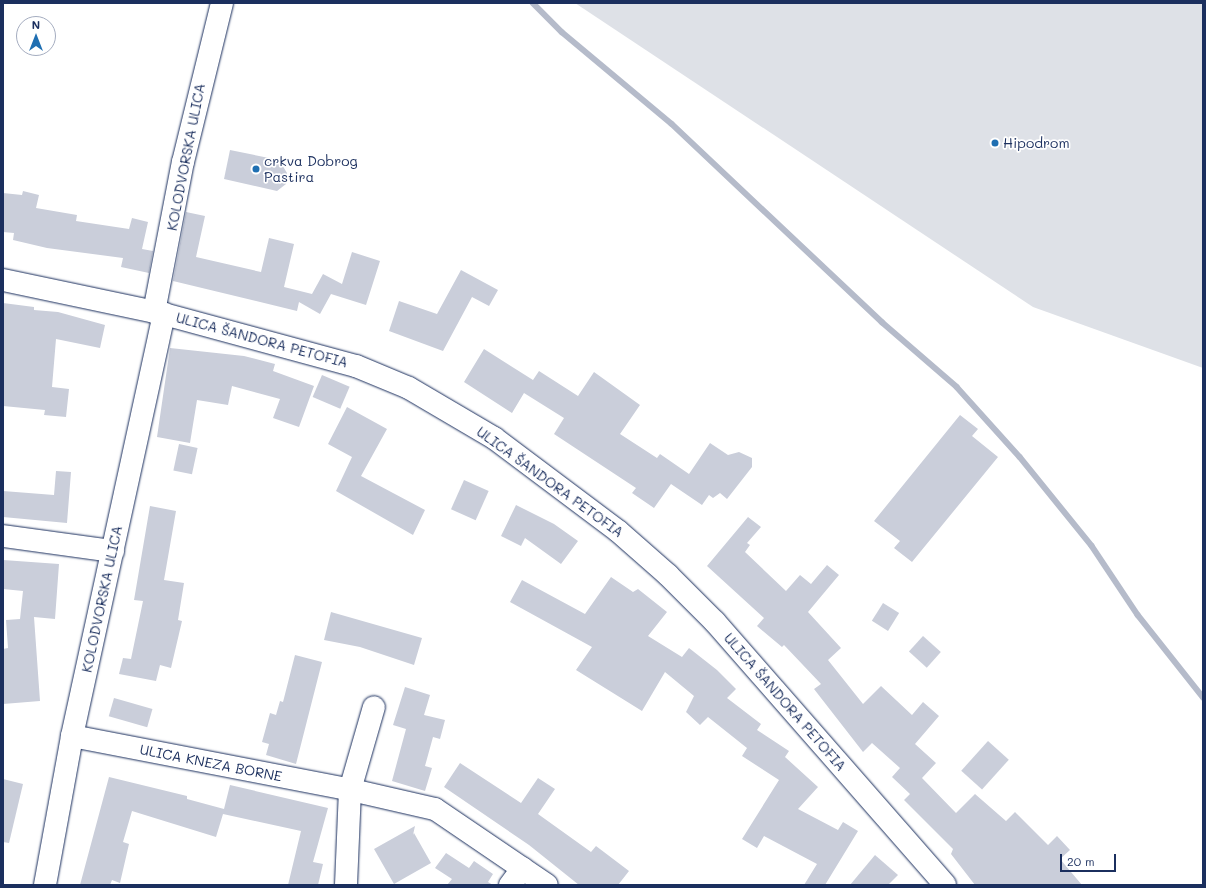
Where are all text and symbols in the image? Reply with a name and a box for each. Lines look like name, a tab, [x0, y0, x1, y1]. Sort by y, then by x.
north arrow	[16, 16, 56, 56]
text: N	[32, 17, 40, 32]
street label: KOLODVORSKA ULICA	[163, 82, 209, 232]
place label: Hipodrom	[1003, 135, 1070, 151]
marker: Hipodrom	[990, 138, 1000, 148]
place label: crkva Dobrog Pastira	[264, 153, 358, 186]
marker: crkva Dobrog Pastira	[251, 164, 261, 174]
street label: ULICA ŠANDORA PETOFIA	[174, 309, 350, 371]
street label: ULICA ŠANDORA PETOFIA	[473, 423, 627, 541]
street label: KOLODVORSKA ULICA	[78, 524, 126, 674]
street label: ULICA ŠANDORA PETOFIA	[721, 630, 849, 774]
street label: ULICA KNEZA BORNE	[138, 741, 284, 785]
scale bar	[1062, 846, 1118, 872]
text: 20 m	[1067, 853, 1095, 869]

